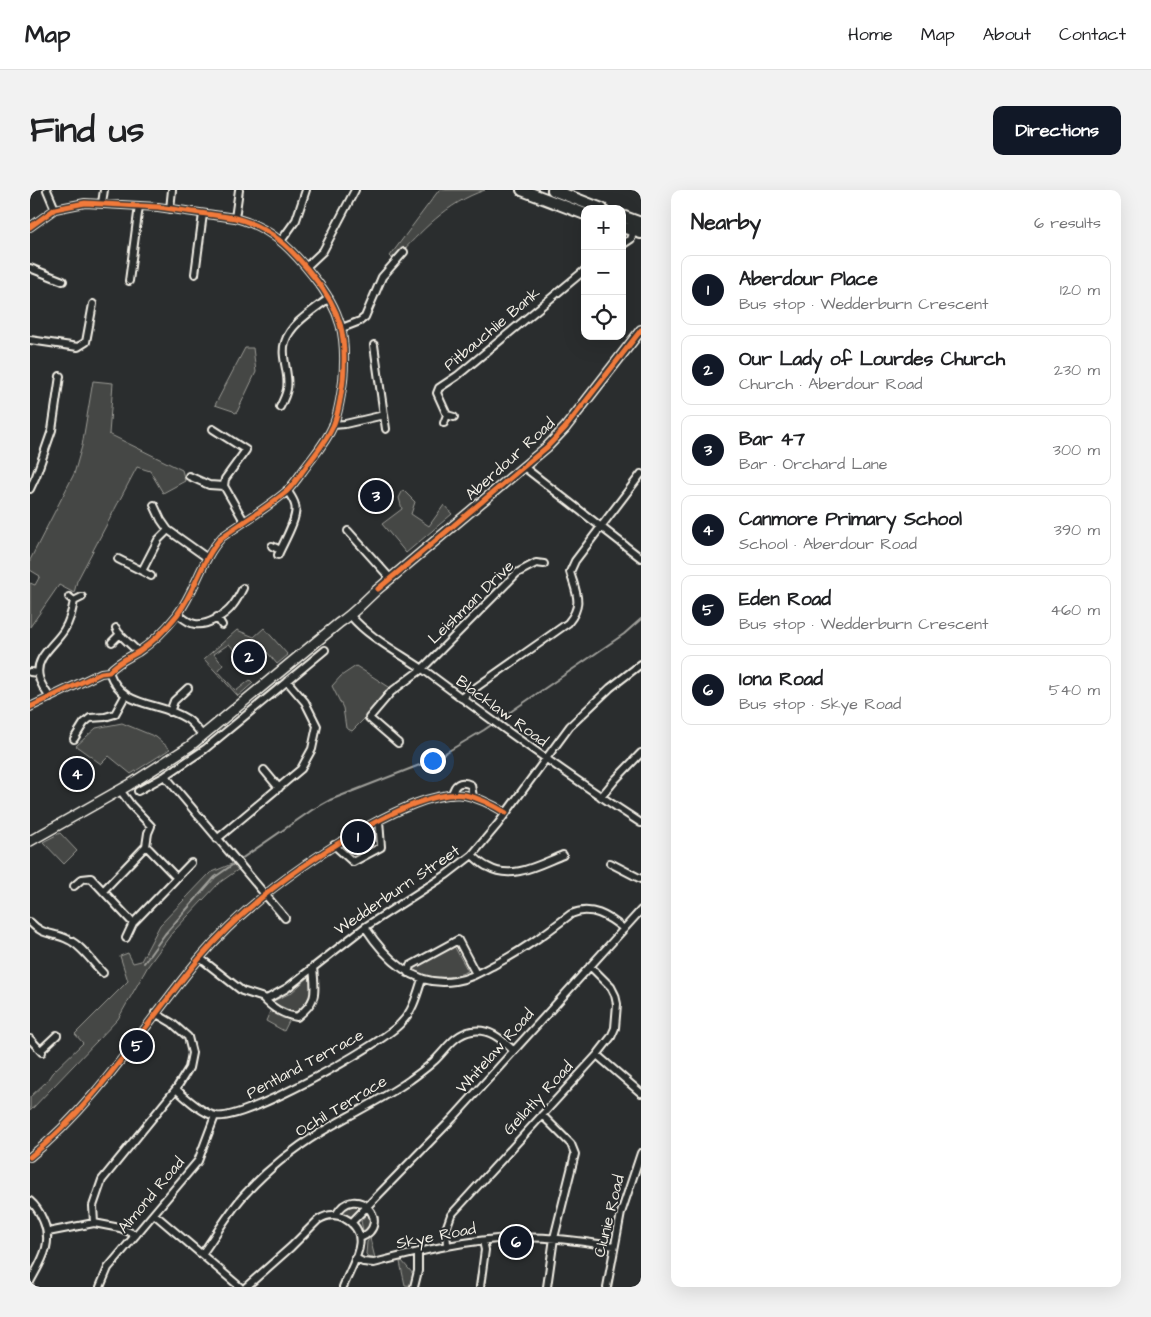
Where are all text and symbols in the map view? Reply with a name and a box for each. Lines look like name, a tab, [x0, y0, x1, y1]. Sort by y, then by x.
text: Map	[25, 18, 70, 52]
text: Home	[848, 22, 893, 47]
text: Map	[921, 22, 955, 47]
text: About	[983, 22, 1031, 47]
text: Contact	[1059, 22, 1126, 47]
text: Find us	[30, 106, 144, 155]
button: Directions	[993, 106, 1121, 155]
map controls	[581, 205, 626, 340]
button: +	[581, 205, 626, 250]
text: Nearby	[691, 208, 761, 237]
text: 6 results	[1034, 212, 1101, 234]
button: −	[581, 250, 626, 295]
text: Aberdour Place	[739, 266, 878, 293]
text: 1	[707, 279, 709, 301]
text: 120 m	[1060, 279, 1100, 301]
street label: Pitbauchlie Bank	[439, 282, 545, 376]
text: Bus stop · Wedderburn Crescent	[739, 293, 988, 315]
button: locate	[581, 295, 626, 340]
text: Our Lady of Lourdes Church	[739, 346, 1005, 373]
text: 2	[703, 359, 713, 381]
text: 230 m	[1054, 359, 1100, 381]
text: Church · Aberdour Road	[739, 373, 922, 395]
street label: Aberdour Road	[460, 413, 560, 505]
text: Bar 47	[739, 426, 805, 453]
text: 3	[704, 439, 712, 461]
text: 300 m	[1053, 439, 1100, 461]
text: Bar · Orchard Lane	[739, 453, 887, 475]
pin: 3	[360, 477, 392, 515]
text: Canmore Primary School	[739, 506, 962, 533]
text: 4	[703, 519, 713, 541]
text: 390 m	[1054, 519, 1100, 541]
text: School · Aberdour Road	[739, 533, 917, 555]
street label: Leishman Drive	[423, 555, 519, 649]
text: Eden Road	[739, 586, 831, 613]
text: 5	[702, 599, 714, 621]
text: 460 m	[1050, 599, 1100, 621]
text: Bus stop · Wedderburn Crescent	[739, 613, 988, 635]
pin: 2	[233, 638, 265, 676]
text: Iona Road	[739, 666, 823, 693]
street label: Blacklaw Road	[452, 670, 552, 752]
text: 6	[703, 679, 713, 701]
text: 540 m	[1049, 679, 1100, 701]
text: Bus stop · Skye Road	[739, 693, 901, 715]
your location	[420, 748, 446, 774]
pin: 4	[61, 755, 93, 793]
pin: 1	[342, 818, 374, 856]
street label: Wedderburn Street	[330, 839, 465, 940]
street label: Whitelaw Road	[451, 1004, 539, 1098]
street label: Pentland Terrace	[243, 1024, 368, 1104]
pin: 5	[121, 1027, 153, 1065]
street label: Gellatly Road	[498, 1056, 579, 1140]
street label: Ochil Terrace	[291, 1070, 391, 1142]
street label: Almond Road	[112, 1152, 190, 1238]
street label: Clunie Road	[588, 1172, 630, 1260]
street label: Skye Road	[394, 1218, 478, 1255]
pin: 6	[500, 1223, 532, 1261]

